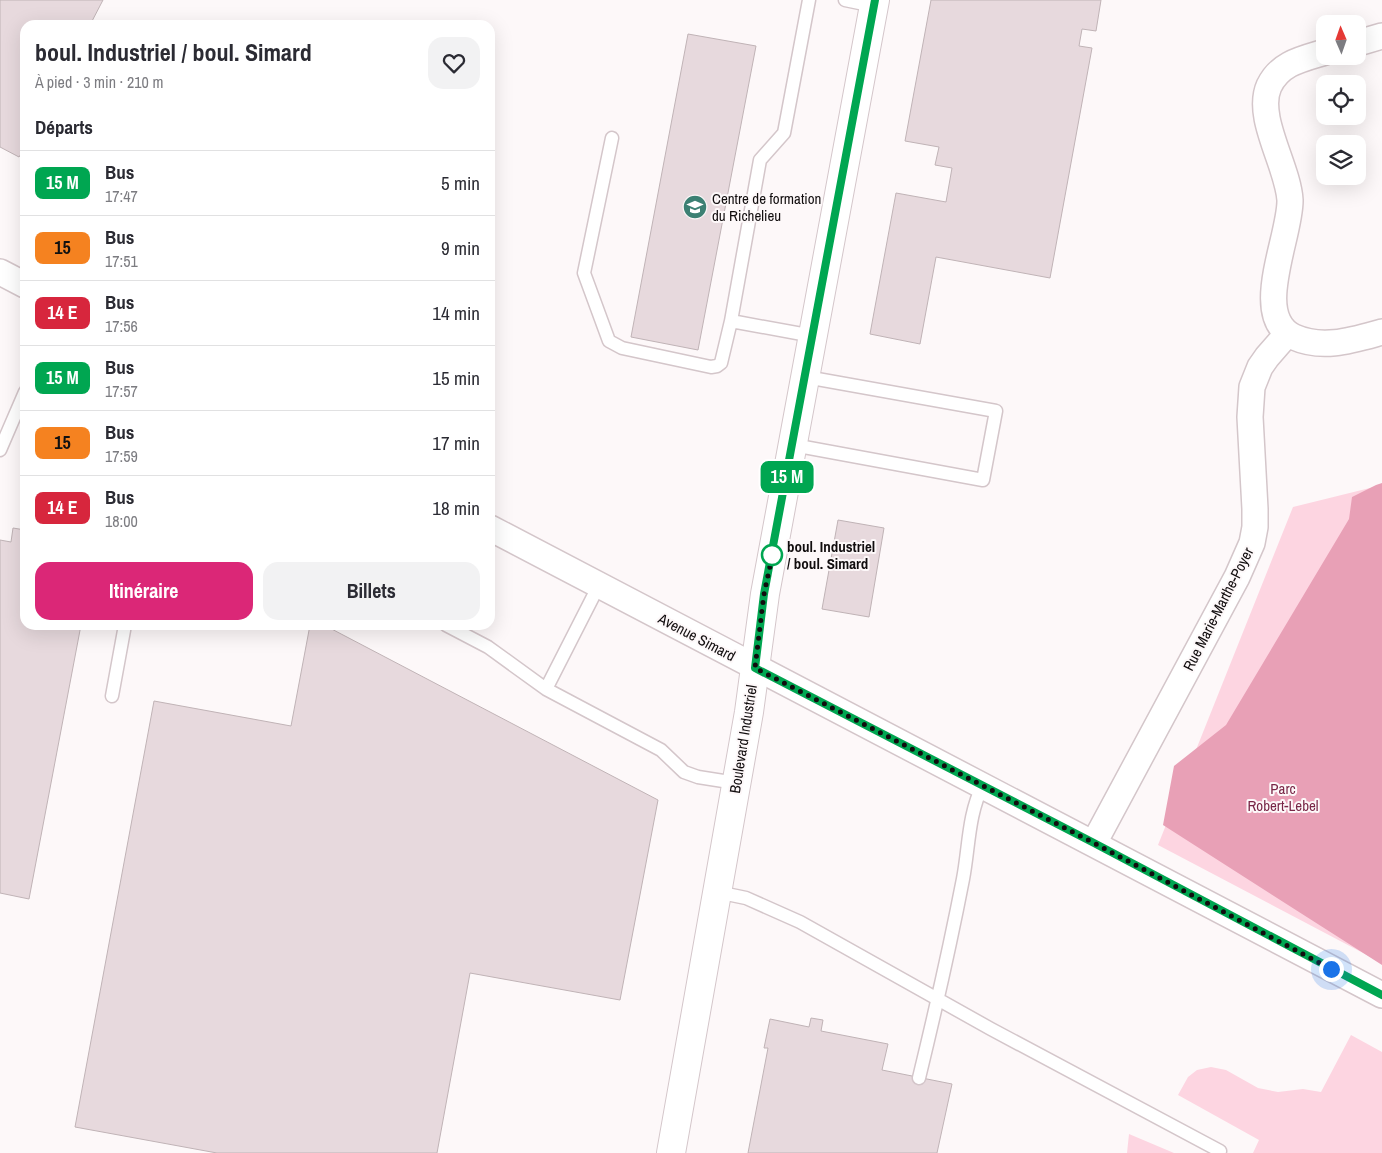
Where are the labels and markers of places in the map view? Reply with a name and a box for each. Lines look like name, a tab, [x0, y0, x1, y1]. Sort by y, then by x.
place label: Centre de formation du Richelieu	[712, 188, 821, 226]
school or university icon: Centre de formation du Richelieu	[682, 194, 708, 220]
place label: boul. Industriel / boul. Simard	[787, 536, 875, 574]
marker: boul. Industriel / boul. Simard	[761, 544, 783, 566]

